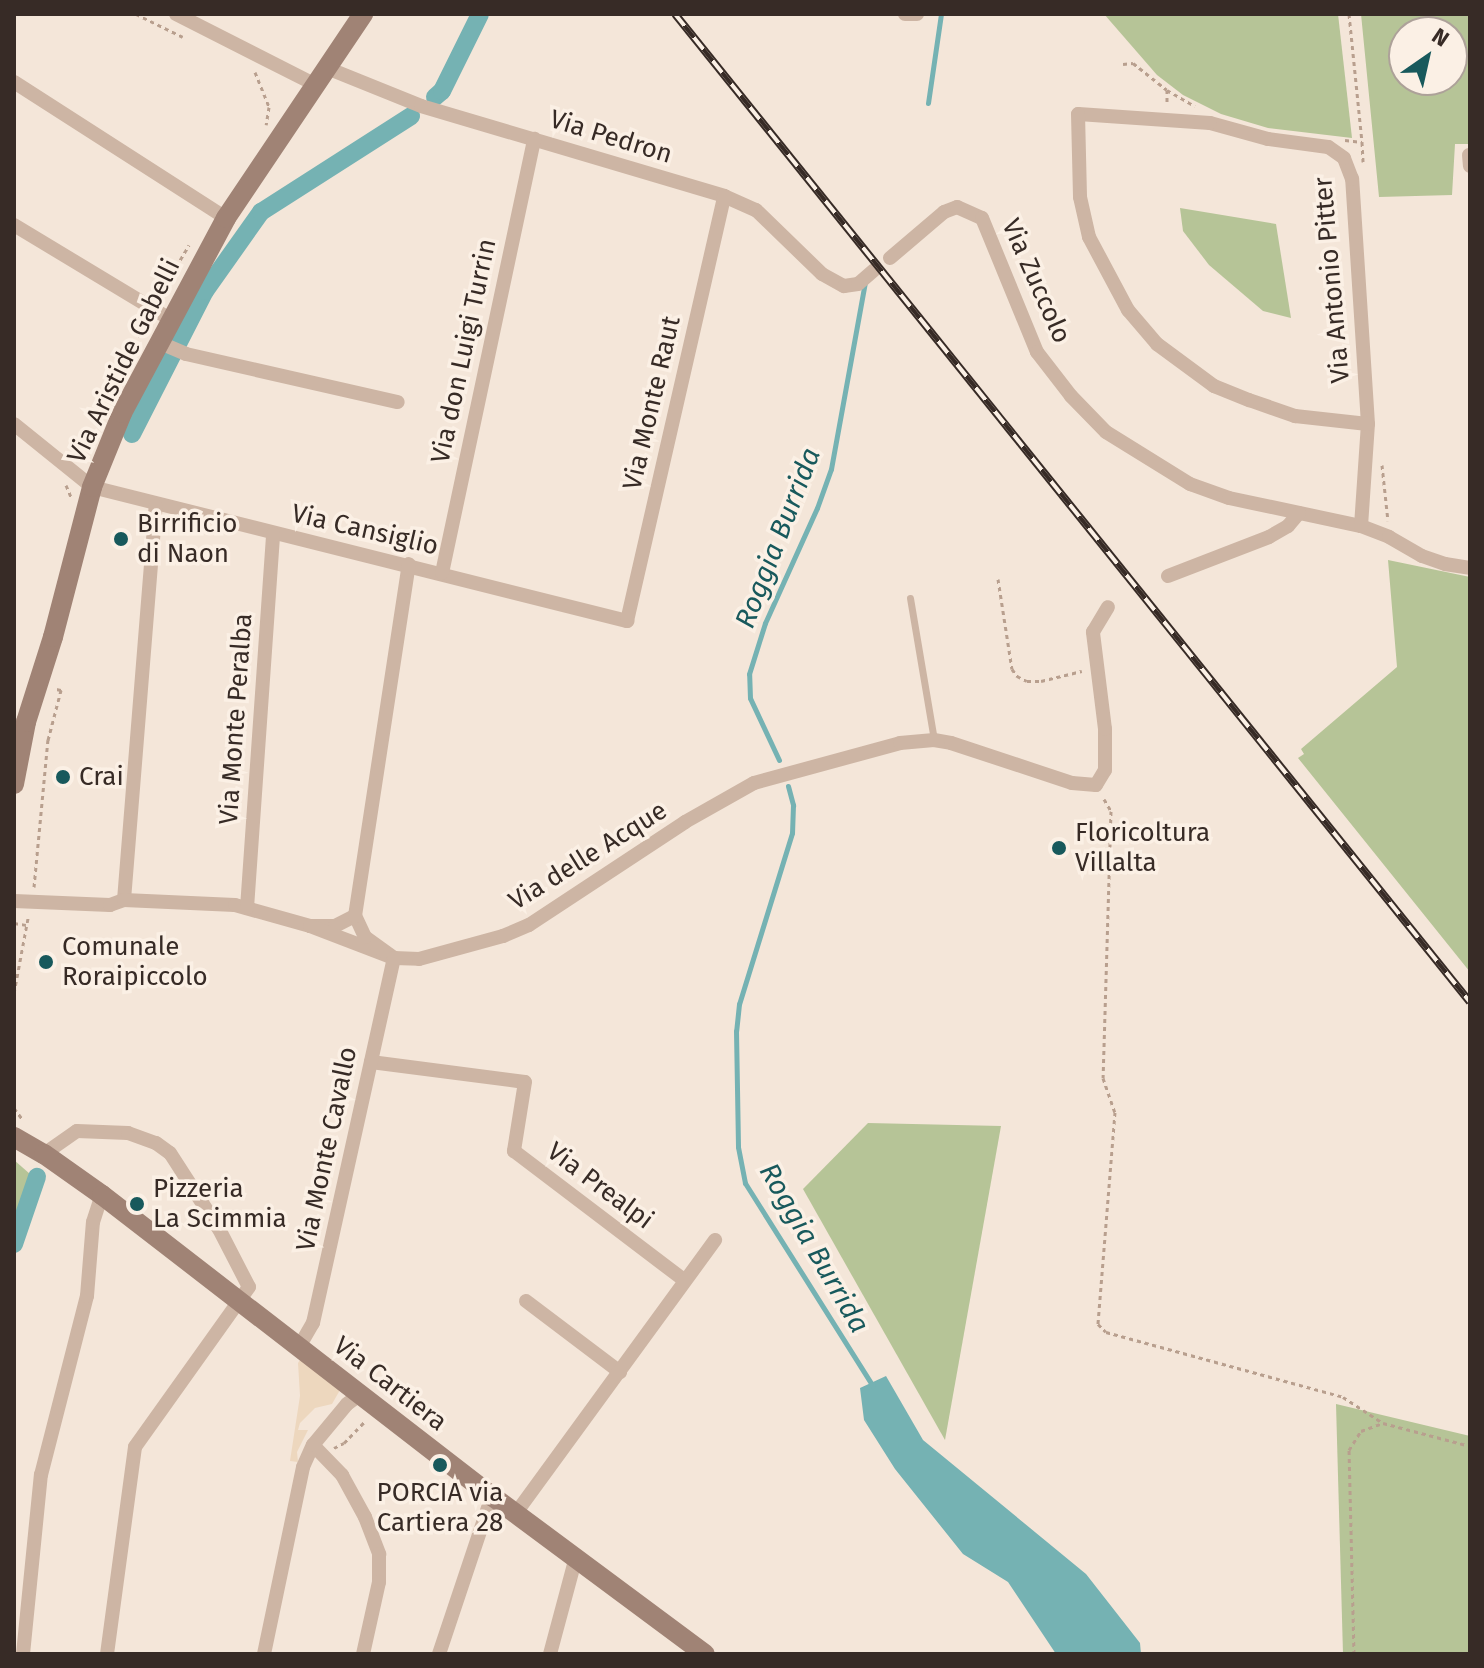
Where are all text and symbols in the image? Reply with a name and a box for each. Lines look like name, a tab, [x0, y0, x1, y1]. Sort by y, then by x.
north arrow	[1388, 16, 1468, 96]
text: N	[1427, 22, 1454, 53]
street label: Via Pedron	[546, 104, 676, 170]
street label: Via Antonio Pitter	[1307, 176, 1357, 384]
street label: Via Zuccolo	[995, 214, 1077, 348]
street label: Via don Luigi Turrin	[425, 236, 503, 466]
street label: Via Aristide Gabelli	[61, 254, 187, 468]
street label: Via Monte Raut	[617, 313, 687, 493]
water label: Roggia Burrida	[728, 443, 828, 633]
street label: Via Cansiglio	[289, 498, 441, 562]
place label: Birrificio di Naon	[137, 508, 237, 570]
marker: Birrificio di Naon	[112, 530, 130, 548]
street label: Via Monte Peralba	[213, 612, 259, 826]
place label: Crai	[79, 761, 124, 793]
marker: Crai	[54, 768, 72, 786]
street label: Via delle Acque	[503, 795, 673, 917]
place label: Floricoltura Villalta	[1075, 817, 1210, 878]
marker: Floricoltura Villalta	[1050, 839, 1068, 857]
place label: Comunale Roraipiccolo	[62, 931, 208, 992]
marker: Comunale Roraipiccolo	[37, 953, 55, 971]
street label: Via Monte Cavallo	[290, 1044, 364, 1254]
street label: Via Prealpi	[541, 1136, 659, 1236]
water label: Roggia Burrida	[752, 1157, 876, 1339]
place label: Pizzeria La Scimmia	[153, 1173, 287, 1234]
marker: Pizzeria La Scimmia	[128, 1195, 146, 1213]
street label: Via Cartiera	[327, 1330, 453, 1438]
marker: PORCIA via Cartiera 28	[431, 1456, 449, 1474]
place label: PORCIA via Cartiera 28	[377, 1477, 503, 1538]

